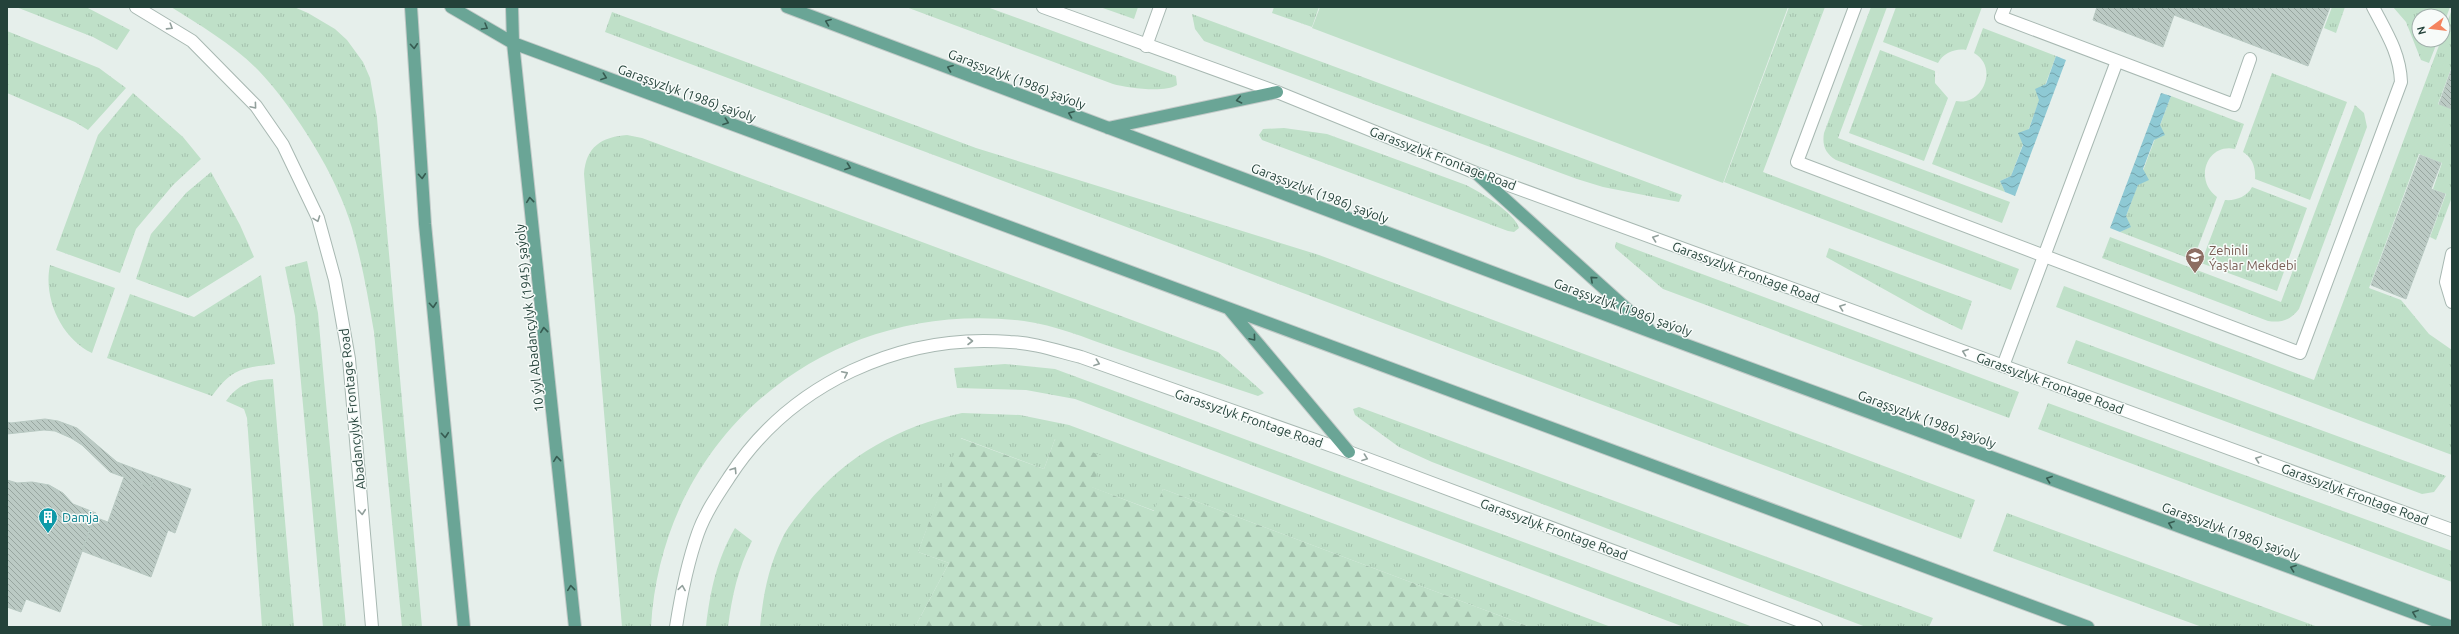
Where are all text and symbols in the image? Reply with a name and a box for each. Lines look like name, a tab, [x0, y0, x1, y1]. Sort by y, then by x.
north arrow	[2411, 8, 2451, 48]
one-way arrow	[825, 19, 832, 27]
one-way arrow	[166, 22, 173, 30]
one-way arrow	[480, 22, 488, 29]
text: N	[2414, 25, 2428, 36]
one-way arrow	[409, 43, 418, 49]
street label: Garaşsyzlyk (1986) şaýoly	[946, 46, 1088, 113]
street label: Garaşsyzlyk (1986) şaýoly	[616, 61, 758, 125]
one-way arrow	[946, 65, 953, 73]
one-way arrow	[600, 72, 607, 80]
one-way arrow	[1236, 96, 1242, 104]
one-way arrow	[250, 101, 257, 108]
one-way arrow	[1068, 111, 1075, 119]
one-way arrow	[722, 117, 729, 126]
street label: Garassyzlyk Frontage Road	[1368, 124, 1518, 192]
street label: Garaşsyzlyk (1986) şaýoly	[1249, 160, 1391, 227]
one-way arrow	[844, 163, 851, 171]
one-way arrow	[418, 173, 427, 179]
one-way arrow	[526, 197, 535, 203]
one-way arrow	[313, 215, 321, 222]
street label: 10 ýyl Abadançylyk (1945) şaýoly	[512, 223, 547, 413]
one-way arrow	[1651, 235, 1658, 243]
street label: Garassyzlyk Frontage Road	[1671, 239, 1821, 305]
place label: Zehinli Ýaşlar Mekdebi	[2209, 243, 2297, 272]
school or university icon: Zehinli Ýaşlar Mekdebi	[2184, 246, 2206, 274]
street label: Garaşsyzlyk (1986) şaýoly	[1552, 275, 1694, 339]
one-way arrow	[1591, 276, 1598, 283]
one-way arrow	[428, 302, 437, 308]
one-way arrow	[1839, 303, 1846, 311]
one-way arrow	[540, 327, 549, 333]
street label: Abadancylyk Frontage Road	[337, 328, 367, 490]
one-way arrow	[1248, 333, 1255, 340]
one-way arrow	[967, 337, 973, 345]
one-way arrow	[1961, 348, 1968, 356]
street label: Garassyzlyk Frontage Road	[1975, 350, 2125, 416]
one-way arrow	[1094, 359, 1101, 367]
one-way arrow	[841, 371, 849, 378]
street label: Garassyzlyk Frontage Road	[1173, 386, 1325, 450]
street label: Garaşsyzlyk (1986) şaýoly	[1856, 387, 1998, 451]
one-way arrow	[441, 432, 450, 438]
one-way arrow	[1361, 454, 1368, 462]
one-way arrow	[2254, 455, 2261, 463]
one-way arrow	[553, 456, 562, 462]
street label: Garassyzlyk Frontage Road	[2280, 461, 2430, 527]
one-way arrow	[729, 468, 736, 475]
one-way arrow	[2046, 475, 2053, 483]
street label: Garassyzlyk Frontage Road	[1479, 496, 1629, 562]
street label: Garaşsyzlyk (1986) şaýoly	[2160, 499, 2302, 563]
building icon: Damja	[37, 506, 59, 534]
one-way arrow	[358, 509, 367, 515]
place label: Damja	[62, 510, 99, 524]
one-way arrow	[2168, 520, 2175, 528]
one-way arrow	[2290, 565, 2297, 573]
one-way arrow	[567, 585, 576, 591]
one-way arrow	[677, 585, 686, 592]
one-way arrow	[2412, 610, 2419, 618]

